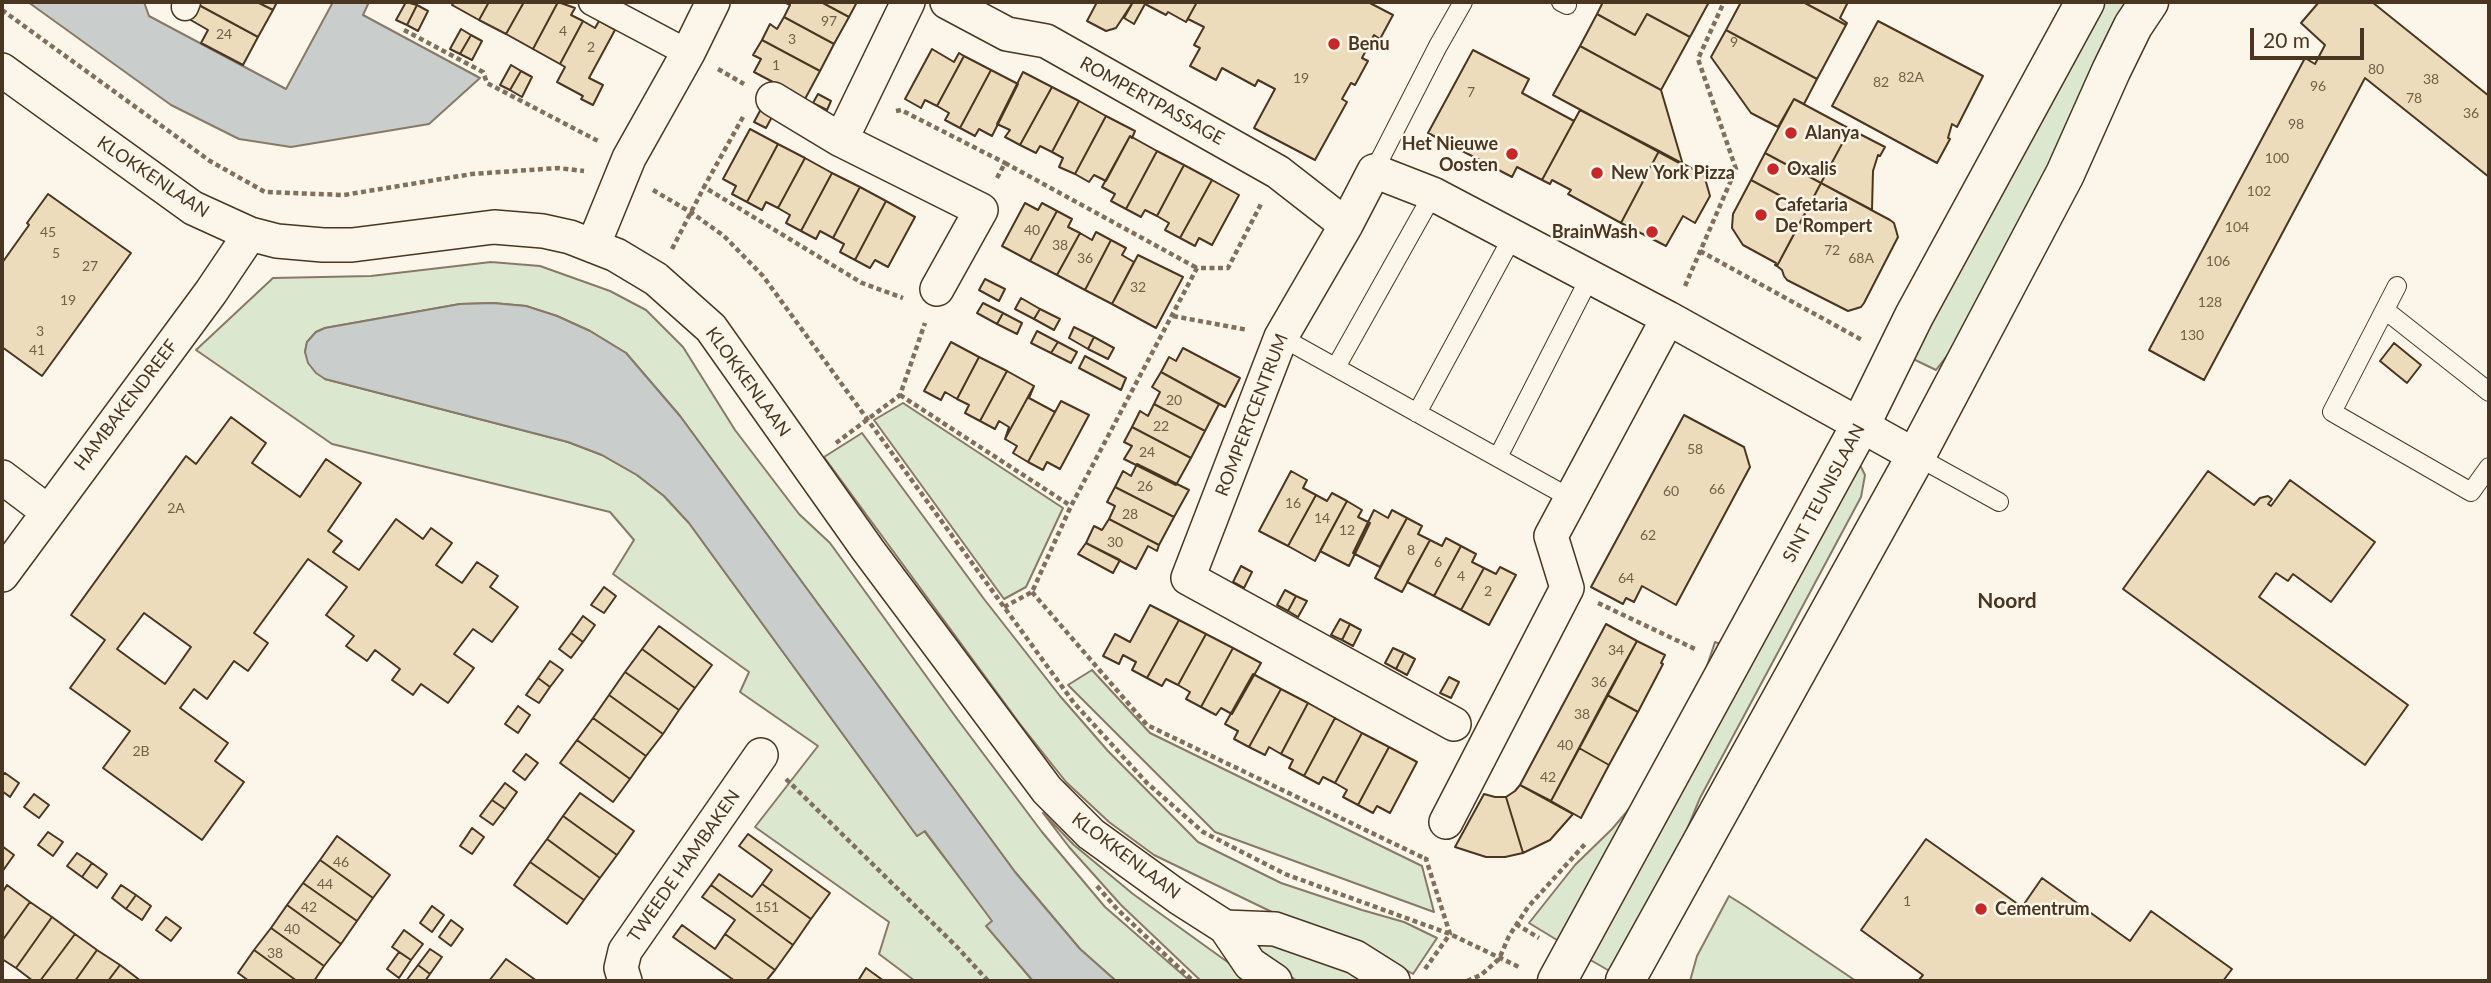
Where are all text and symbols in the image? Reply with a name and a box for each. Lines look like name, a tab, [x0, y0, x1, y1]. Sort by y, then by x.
house number: 97	[821, 13, 837, 29]
scale bar	[2253, 14, 2367, 58]
house number: 4	[559, 23, 567, 39]
house number: 24	[216, 26, 232, 42]
text: 20 m	[2263, 27, 2310, 52]
house number: 3	[788, 31, 796, 47]
place label: Benu	[1348, 33, 1390, 55]
house number: 9	[1730, 34, 1738, 50]
marker: Benu	[1326, 36, 1342, 52]
house number: 2	[587, 39, 595, 55]
street label: ROMPERTPASSAGE	[1076, 52, 1228, 150]
house number: 1	[772, 57, 780, 73]
house number: 80	[2368, 61, 2384, 77]
house number: 82A	[1898, 69, 1924, 85]
house number: 19	[1293, 70, 1309, 86]
house number: 38	[2423, 71, 2439, 87]
house number: 82	[1873, 74, 1889, 90]
house number: 96	[2310, 78, 2326, 94]
house number: 7	[1467, 84, 1475, 100]
house number: 78	[2406, 90, 2422, 106]
house number: 36	[2463, 105, 2479, 121]
house number: 98	[2288, 116, 2304, 132]
place label: Alanya	[1805, 122, 1859, 144]
marker: Alanya	[1783, 125, 1799, 141]
street label: KLOKKENLAAN	[93, 132, 213, 222]
place label: Het Nieuwe Oosten	[1402, 133, 1498, 176]
marker: Het Nieuwe Oosten	[1504, 146, 1520, 162]
house number: 100	[2265, 150, 2289, 166]
place label: Oxalis	[1787, 158, 1837, 180]
marker: Oxalis	[1765, 161, 1781, 177]
place label: New York Pizza	[1611, 162, 1735, 184]
marker: New York Pizza	[1589, 165, 1605, 181]
house number: 102	[2247, 183, 2271, 199]
place label: Cafetaria De Rompert	[1775, 194, 1872, 236]
marker: Cafetaria De Rompert	[1753, 207, 1769, 223]
house number: 104	[2225, 219, 2249, 235]
place label: BrainWash	[1552, 221, 1638, 243]
house number: 40	[1024, 222, 1040, 238]
house number: 45	[40, 224, 56, 240]
marker: BrainWash	[1644, 224, 1660, 240]
house number: 38	[1052, 237, 1068, 253]
house number: 72	[1824, 242, 1840, 258]
house number: 5	[52, 245, 60, 261]
house number: 36	[1077, 250, 1093, 266]
house number: 68A	[1848, 250, 1874, 266]
house number: 106	[2206, 253, 2230, 269]
house number: 27	[82, 258, 98, 274]
house number: 32	[1130, 279, 1146, 295]
house number: 19	[60, 292, 76, 308]
house number: 128	[2198, 294, 2222, 310]
house number: 3	[36, 323, 44, 339]
street label: KLOKKENLAAN	[701, 323, 795, 441]
house number: 130	[2180, 327, 2204, 343]
street label: ROMPERTCENTRUM	[1211, 331, 1293, 499]
street label: HAMBAKENDREEF	[70, 335, 182, 475]
house number: 41	[29, 342, 45, 358]
house number: 20	[1166, 392, 1182, 408]
house number: 22	[1153, 418, 1169, 434]
street label: SINT TEUNISLAAN	[1778, 420, 1870, 566]
house number: 58	[1687, 441, 1703, 457]
house number: 24	[1139, 444, 1155, 460]
house number: 26	[1137, 478, 1153, 494]
house number: 66	[1709, 481, 1725, 497]
house number: 60	[1663, 483, 1679, 499]
house number: 16	[1285, 495, 1301, 511]
house number: 2A	[167, 500, 185, 516]
house number: 28	[1122, 506, 1138, 522]
house number: 14	[1314, 510, 1330, 526]
house number: 12	[1339, 522, 1355, 538]
house number: 62	[1640, 527, 1656, 543]
house number: 30	[1107, 534, 1123, 550]
house number: 8	[1407, 542, 1415, 558]
house number: 6	[1434, 554, 1442, 570]
house number: 4	[1457, 568, 1465, 584]
house number: 64	[1618, 570, 1634, 586]
house number: 2	[1484, 583, 1492, 599]
district label: Noord	[1977, 588, 2037, 614]
house number: 34	[1608, 642, 1624, 658]
house number: 36	[1591, 674, 1607, 690]
house number: 38	[1574, 706, 1590, 722]
house number: 40	[1557, 737, 1573, 753]
house number: 2B	[132, 743, 150, 759]
house number: 42	[1540, 769, 1556, 785]
street label: TWEEDE HAMBAKEN	[623, 786, 745, 946]
street label: KLOKKENLAAN	[1067, 808, 1185, 904]
house number: 46	[333, 854, 349, 870]
house number: 44	[317, 876, 333, 892]
house number: 1	[1903, 893, 1911, 909]
place label: Cementrum	[1995, 898, 2090, 920]
house number: 42	[301, 899, 317, 915]
house number: 151	[755, 899, 779, 915]
marker: Cementrum	[1973, 901, 1989, 917]
house number: 40	[284, 921, 300, 937]
house number: 38	[267, 945, 283, 961]

